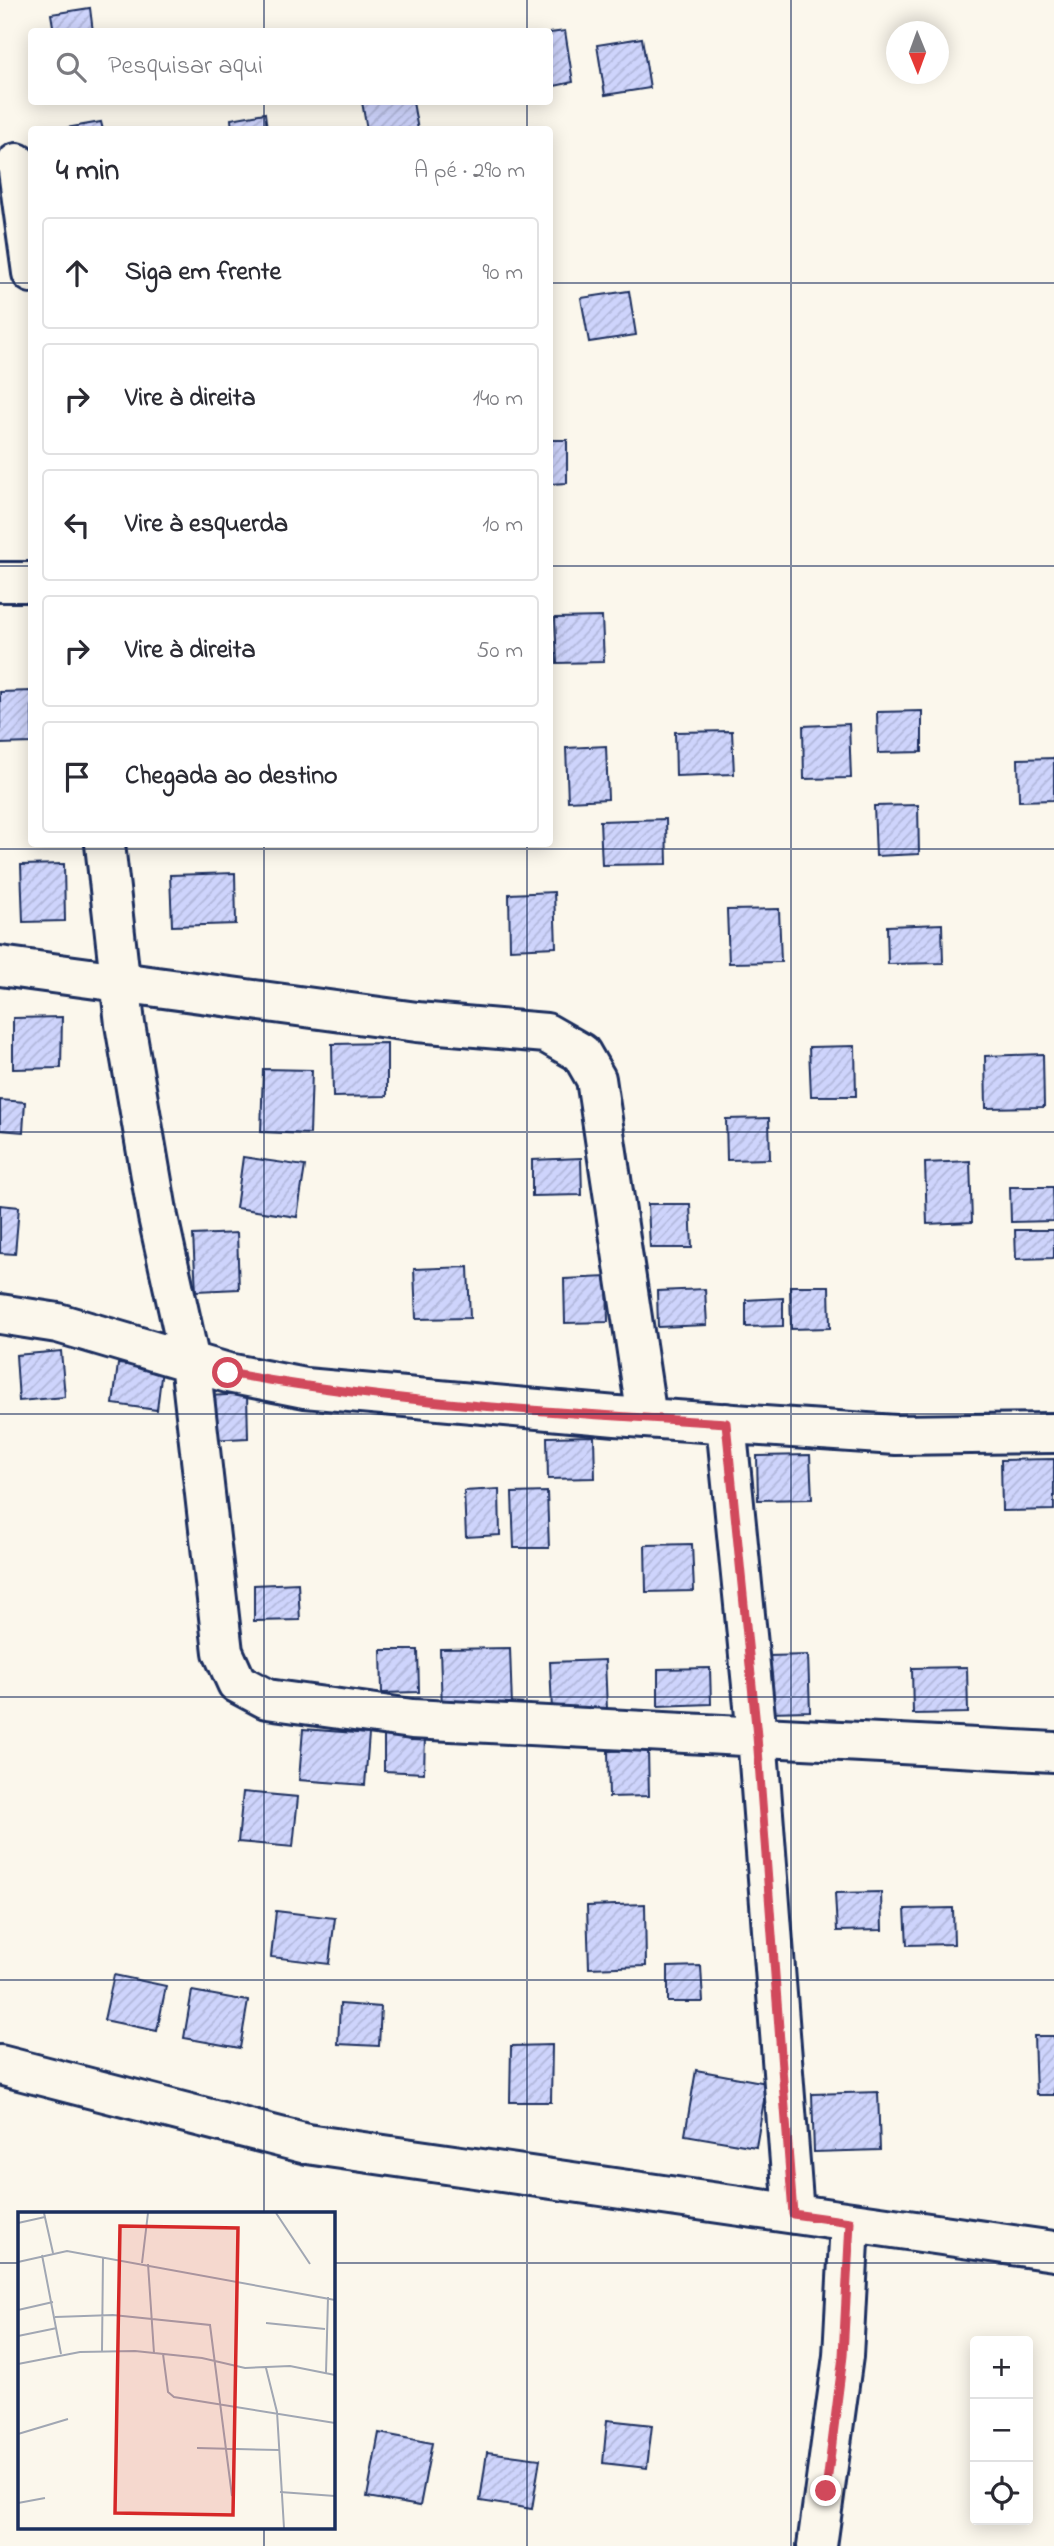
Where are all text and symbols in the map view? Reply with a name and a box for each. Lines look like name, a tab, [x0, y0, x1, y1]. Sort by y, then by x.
north arrow	[886, 21, 949, 84]
search box	[28, 28, 553, 105]
icon: search	[52, 48, 90, 86]
text: Pesquisar aqui	[108, 48, 263, 86]
text: 4 min	[56, 150, 119, 194]
text: A pé · 290 m	[414, 155, 525, 188]
icon: ahead	[58, 254, 96, 292]
text: Siga em frente	[125, 254, 281, 292]
text: 90 m	[483, 257, 523, 290]
icon: right	[58, 380, 96, 418]
text: Vire à direita	[125, 380, 256, 418]
text: 140 m	[473, 383, 523, 416]
icon: left	[58, 506, 96, 544]
text: Vire à esquerda	[125, 506, 288, 544]
text: 10 m	[482, 509, 523, 542]
icon: right	[58, 632, 96, 670]
text: Vire à direita	[125, 632, 256, 670]
text: 50 m	[476, 635, 523, 668]
icon: arrive	[58, 758, 96, 796]
text: Chegada ao destino	[125, 758, 337, 796]
route start	[212, 1357, 243, 1388]
inset map	[18, 2212, 334, 2528]
map controls	[970, 2336, 1033, 2525]
button: +	[970, 2336, 1033, 2399]
button: −	[970, 2399, 1033, 2462]
button: locate	[970, 2462, 1033, 2525]
route end	[810, 2475, 841, 2506]

